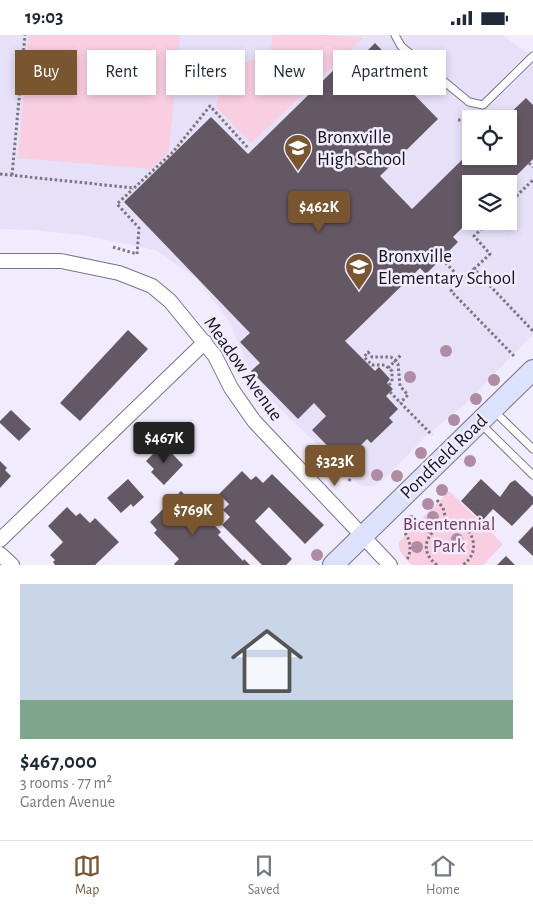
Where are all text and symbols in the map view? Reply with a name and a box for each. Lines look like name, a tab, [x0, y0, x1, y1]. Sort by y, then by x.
text: 19:03	[25, 8, 63, 27]
chip: Buy	[15, 50, 77, 95]
chip: Rent	[87, 50, 156, 95]
chip: Filters	[166, 50, 245, 95]
chip: New	[255, 50, 323, 95]
chip: Apartment	[333, 50, 446, 95]
map controls	[462, 110, 517, 230]
button: locate	[462, 110, 517, 165]
place label: Bronxville High School	[317, 128, 406, 169]
school or university icon: Bronxville High School	[283, 133, 313, 172]
button: layers	[462, 175, 517, 230]
pin: $462K	[284, 191, 354, 233]
text: $462K	[299, 199, 339, 215]
place label: Bronxville Elementary School	[378, 247, 516, 288]
school or university icon: Bronxville Elementary School	[344, 252, 374, 291]
street label: Meadow Avenue	[200, 313, 286, 425]
street label: Pondfield Road	[397, 411, 491, 503]
pin: $467K	[129, 421, 199, 464]
text: $467K	[144, 430, 184, 446]
pin: $323K	[300, 445, 370, 487]
text: $323K	[316, 453, 354, 469]
pin: $769K	[158, 493, 228, 536]
text: $769K	[174, 502, 212, 518]
park label: Bicentennial Park	[403, 515, 495, 556]
icon: home	[222, 616, 312, 706]
text: $467,000	[20, 751, 97, 772]
text: 3 rooms · 77 m²	[20, 775, 112, 791]
text: Garden Avenue	[20, 794, 115, 810]
tab: Map	[73, 852, 101, 899]
tab: Saved	[248, 852, 280, 899]
tab: Home	[426, 852, 460, 899]

